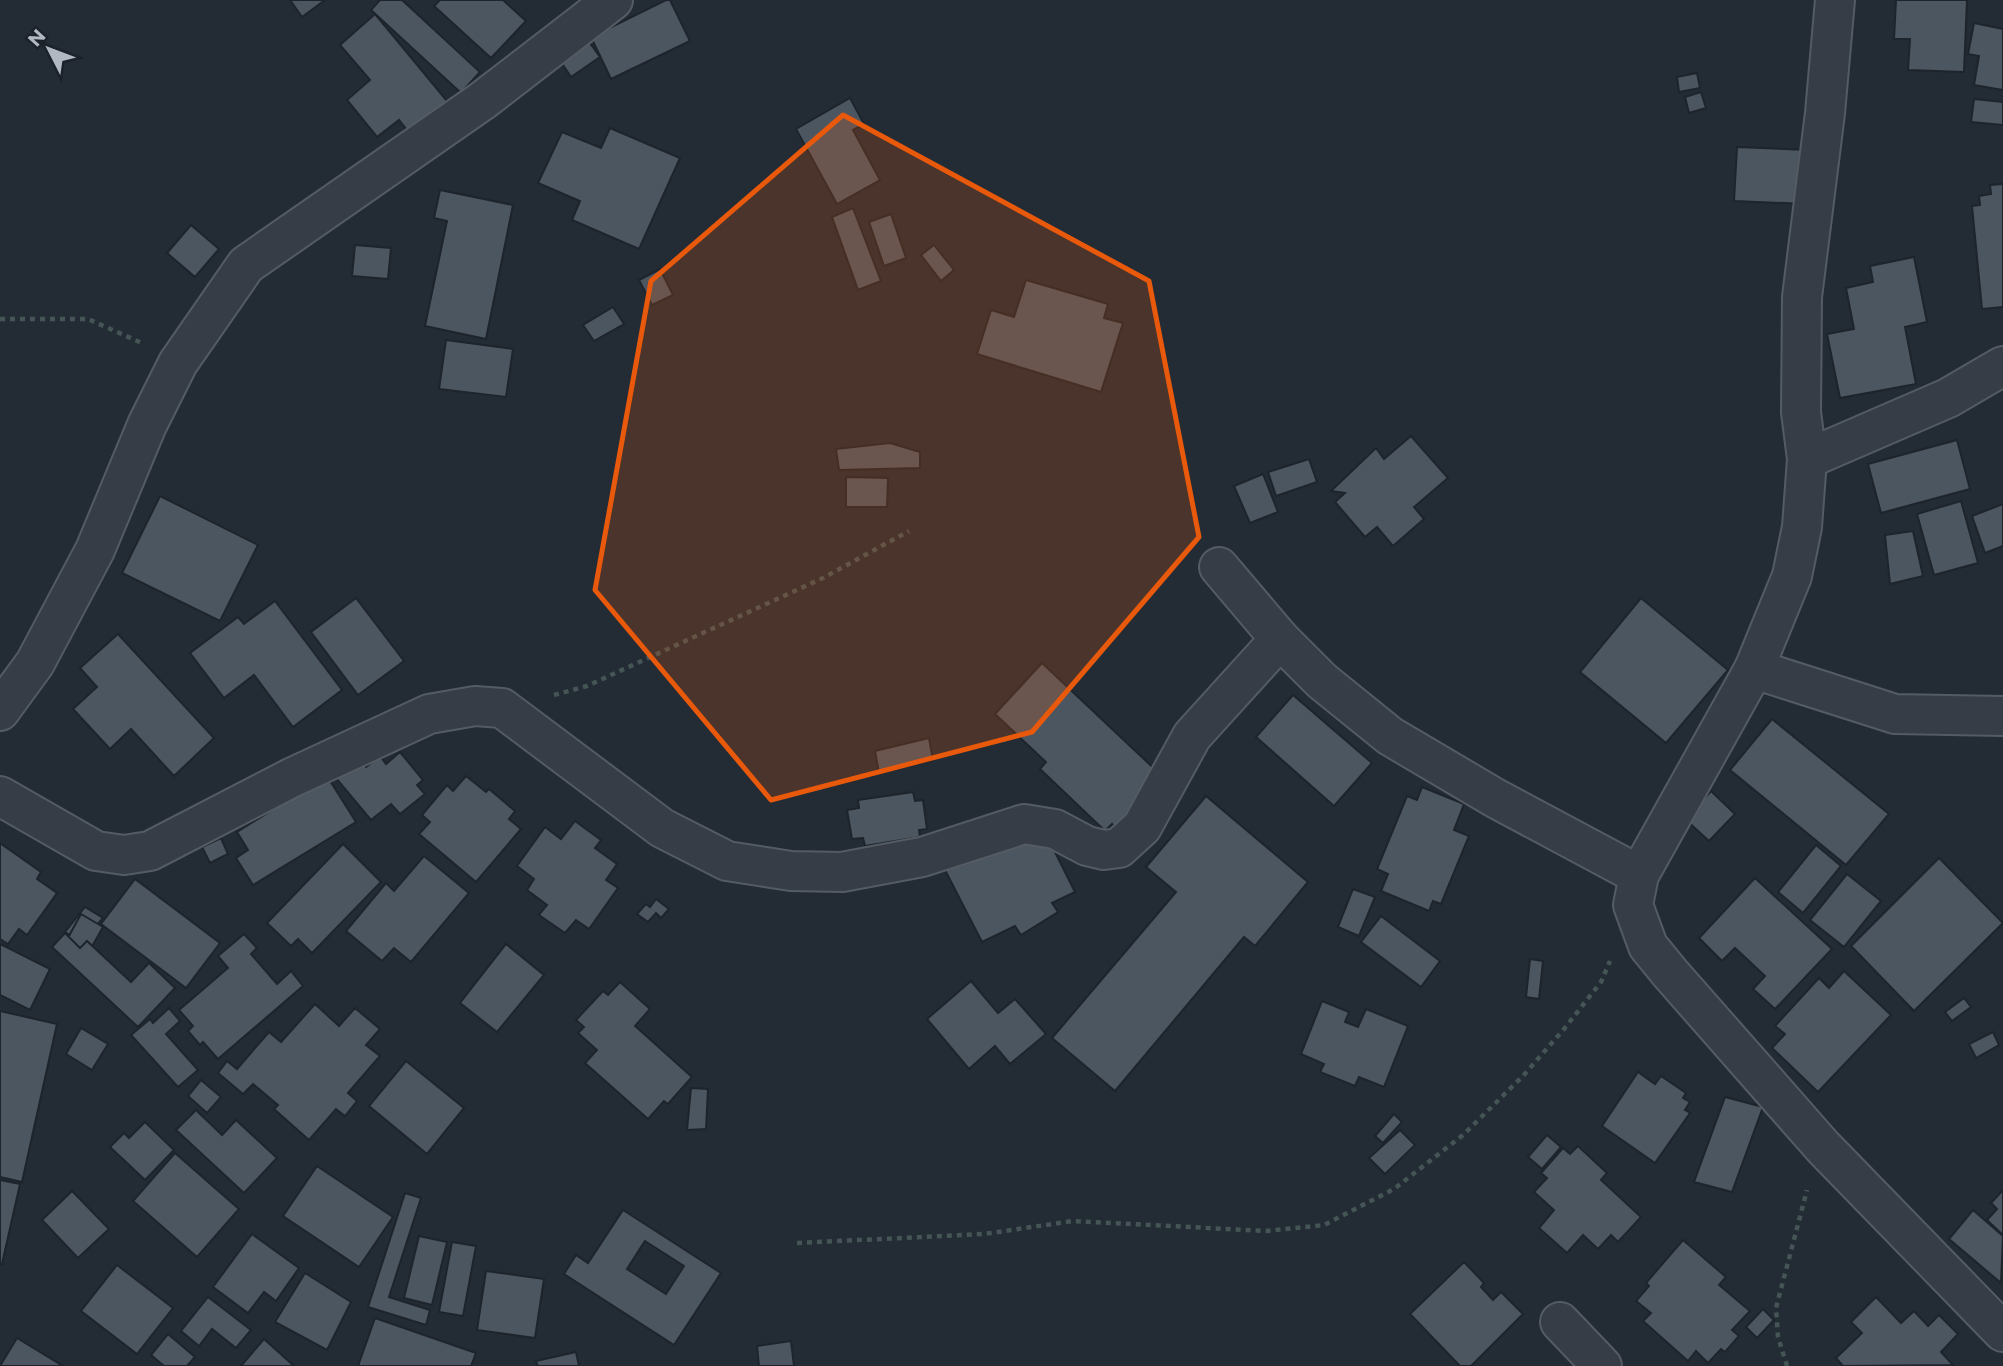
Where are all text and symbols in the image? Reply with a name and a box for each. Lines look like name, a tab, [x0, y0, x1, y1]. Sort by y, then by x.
north arrow	[14, 14, 84, 84]
text: N	[23, 25, 50, 51]

